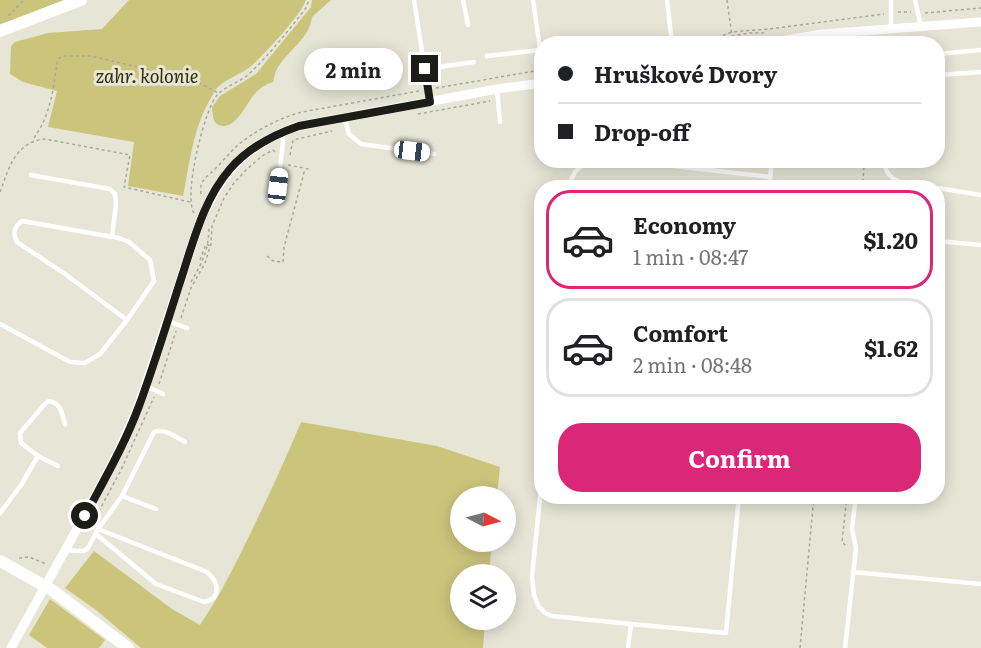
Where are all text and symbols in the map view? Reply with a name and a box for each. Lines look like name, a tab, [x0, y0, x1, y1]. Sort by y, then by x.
callout: 2 min	[305, 48, 404, 90]
text: 2 min	[326, 54, 381, 84]
route end	[411, 55, 438, 82]
text: Hruškové Dvory	[594, 57, 777, 90]
park label: zahr. kolonie	[96, 62, 198, 89]
text: Drop-off	[594, 115, 690, 148]
car	[393, 140, 431, 162]
car	[267, 167, 289, 205]
text: Economy	[633, 208, 736, 241]
icon: car	[561, 213, 615, 267]
text: $1.20	[863, 223, 918, 256]
text: 1 min · 08:47	[633, 241, 748, 271]
text: Comfort	[633, 316, 728, 349]
icon: car	[561, 321, 615, 375]
text: $1.62	[864, 331, 918, 364]
text: 2 min · 08:48	[633, 349, 752, 379]
button: Confirm	[558, 423, 921, 492]
north arrow	[450, 486, 516, 552]
map controls	[450, 486, 516, 630]
route start	[71, 502, 98, 529]
button: layers	[450, 564, 516, 630]

